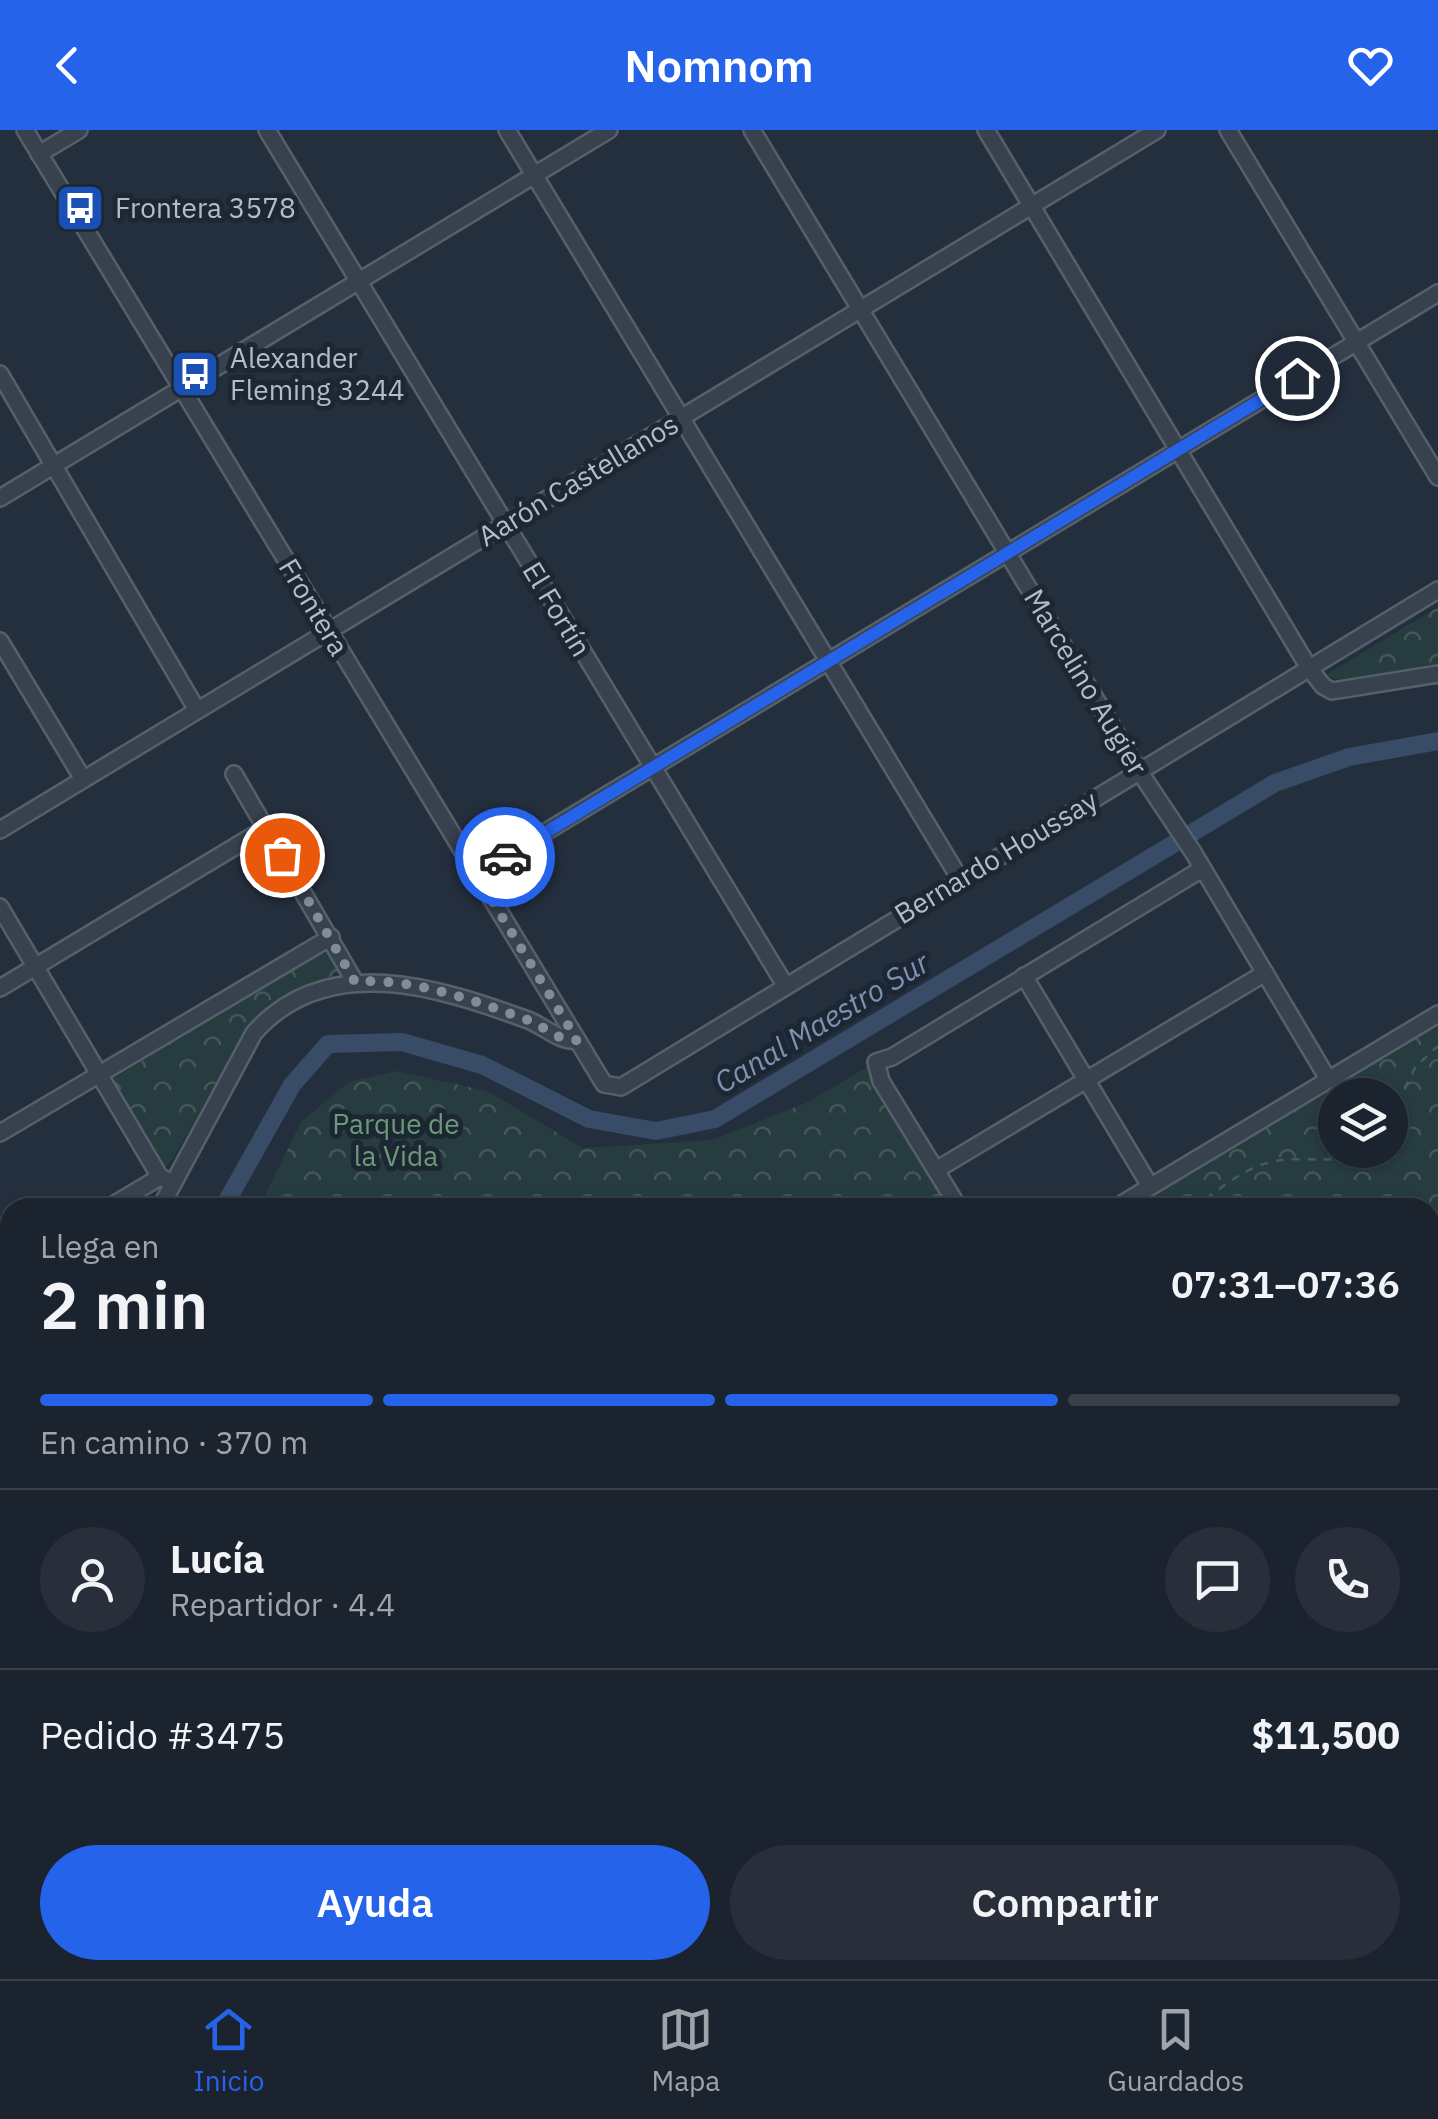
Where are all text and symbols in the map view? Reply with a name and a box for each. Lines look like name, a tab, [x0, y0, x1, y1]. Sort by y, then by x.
text: Nomnom	[624, 36, 814, 94]
icon: back	[40, 38, 95, 93]
icon: heart	[1343, 38, 1398, 93]
bus stop icon: Frontera 3578	[54, 182, 106, 234]
place label: Frontera 3578	[115, 189, 296, 226]
pin	[1255, 336, 1340, 421]
place label: Alexander Fleming 3244	[230, 339, 405, 408]
bus stop icon: Alexander Fleming 3244	[169, 348, 221, 400]
icon: home	[1270, 351, 1325, 406]
street label: Aarón Castellanos	[471, 405, 685, 554]
street label: Frontera	[271, 551, 358, 662]
street label: El Fortín	[515, 555, 600, 663]
street label: Marcelino Augier	[1016, 582, 1157, 782]
street label: Bernardo Houssay	[887, 781, 1104, 932]
courier	[455, 807, 555, 907]
pin	[240, 813, 325, 898]
icon: bag	[255, 828, 310, 883]
icon: car	[478, 830, 533, 885]
water label: Canal Maestro Sur	[707, 942, 937, 1101]
map controls	[1318, 1078, 1408, 1168]
button: layers	[1318, 1078, 1408, 1168]
park label: Parque de la Vida	[332, 1105, 460, 1174]
text: Llega en	[40, 1225, 160, 1267]
text: 07:31–07:36	[1171, 1259, 1400, 1308]
text: 2 min	[40, 1262, 208, 1347]
text: En camino · 370 m	[40, 1421, 308, 1463]
button: person	[40, 1527, 145, 1632]
button: chat	[1165, 1527, 1270, 1632]
button: phone	[1295, 1527, 1400, 1632]
text: Lucía	[170, 1534, 265, 1583]
text: Repartidor · 4.4	[170, 1583, 395, 1625]
text: Pedido #3475	[40, 1710, 285, 1759]
text: $11,500	[1251, 1710, 1400, 1759]
button: Ayuda	[40, 1845, 710, 1960]
button: Compartir	[730, 1845, 1400, 1960]
tab: Inicio	[194, 2002, 264, 2099]
tab: Mapa	[651, 2002, 720, 2099]
tab: Guardados	[1107, 2002, 1244, 2099]

